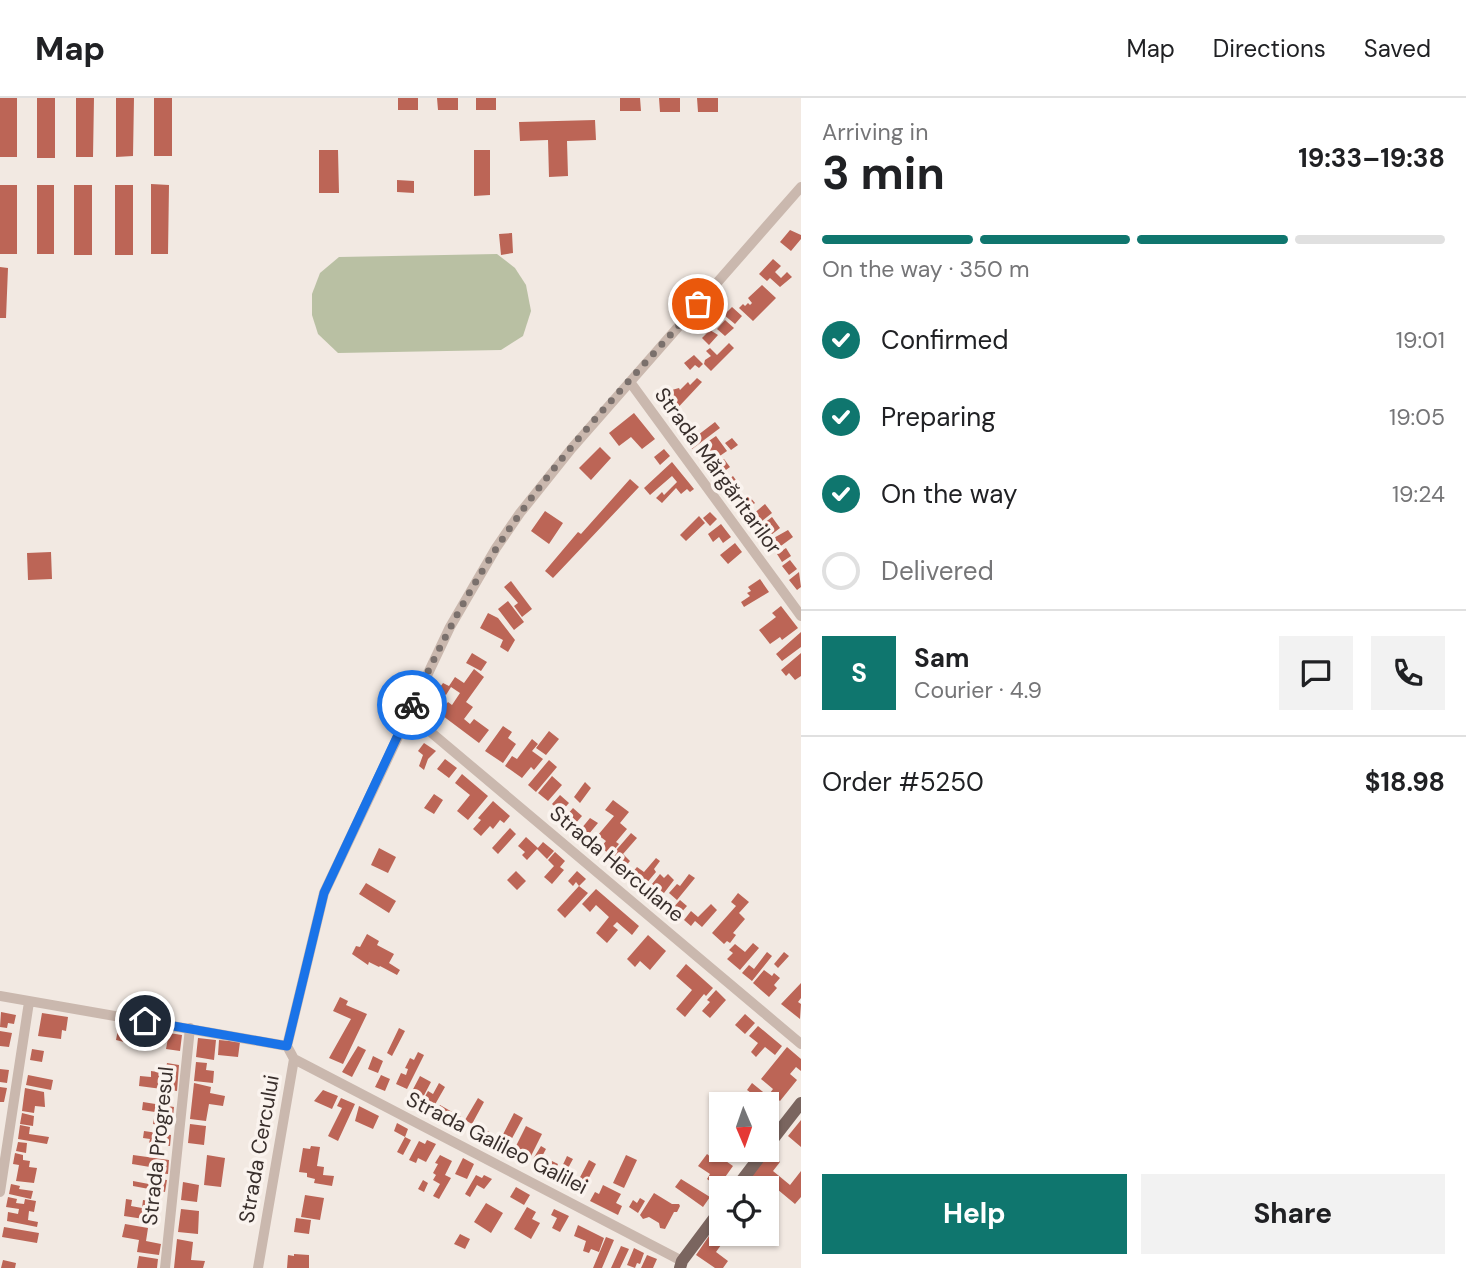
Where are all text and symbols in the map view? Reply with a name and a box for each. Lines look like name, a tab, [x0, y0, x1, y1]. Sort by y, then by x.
text: Map	[35, 27, 105, 70]
text: Map	[1127, 33, 1175, 64]
text: Directions	[1213, 33, 1326, 64]
text: Saved	[1364, 33, 1431, 64]
text: Arriving in	[822, 117, 928, 147]
text: 19:33–19:38	[1298, 141, 1445, 175]
text: 3 min	[822, 143, 945, 203]
text: On the way · 350 m	[822, 254, 1029, 284]
pin	[668, 274, 728, 334]
icon: bag	[679, 285, 717, 323]
icon: check	[822, 321, 860, 359]
text: Confirmed	[881, 323, 1008, 357]
text: 19:01	[1396, 325, 1445, 355]
street label: Strada Mărgăritarilor	[648, 382, 788, 560]
icon: check	[822, 398, 860, 436]
text: Preparing	[881, 400, 996, 434]
text: 19:05	[1389, 402, 1445, 432]
icon: check	[822, 475, 860, 513]
text: On the way	[881, 477, 1017, 511]
text: 19:24	[1392, 479, 1445, 509]
text: Delivered	[881, 554, 994, 588]
button: chat	[1279, 636, 1353, 710]
button: phone	[1371, 636, 1445, 710]
text: Sam	[914, 641, 969, 675]
text: S	[851, 656, 867, 690]
courier	[377, 670, 447, 740]
text: Courier · 4.9	[914, 675, 1042, 705]
icon: bike	[393, 686, 431, 724]
text: Order #5250	[822, 765, 984, 799]
text: $18.98	[1365, 765, 1445, 799]
street label: Strada Herculane	[544, 799, 690, 929]
pin	[115, 991, 175, 1051]
icon: home	[126, 1002, 164, 1040]
street label: Strada Progresul	[136, 1065, 180, 1227]
street label: Strada Cercului	[232, 1073, 286, 1225]
street label: Strada Galileo Galilei	[401, 1085, 593, 1201]
north arrow	[709, 1092, 779, 1162]
map controls	[709, 1092, 779, 1246]
button: Help	[822, 1174, 1127, 1254]
button: Share	[1141, 1174, 1445, 1254]
button: locate	[709, 1176, 779, 1246]

